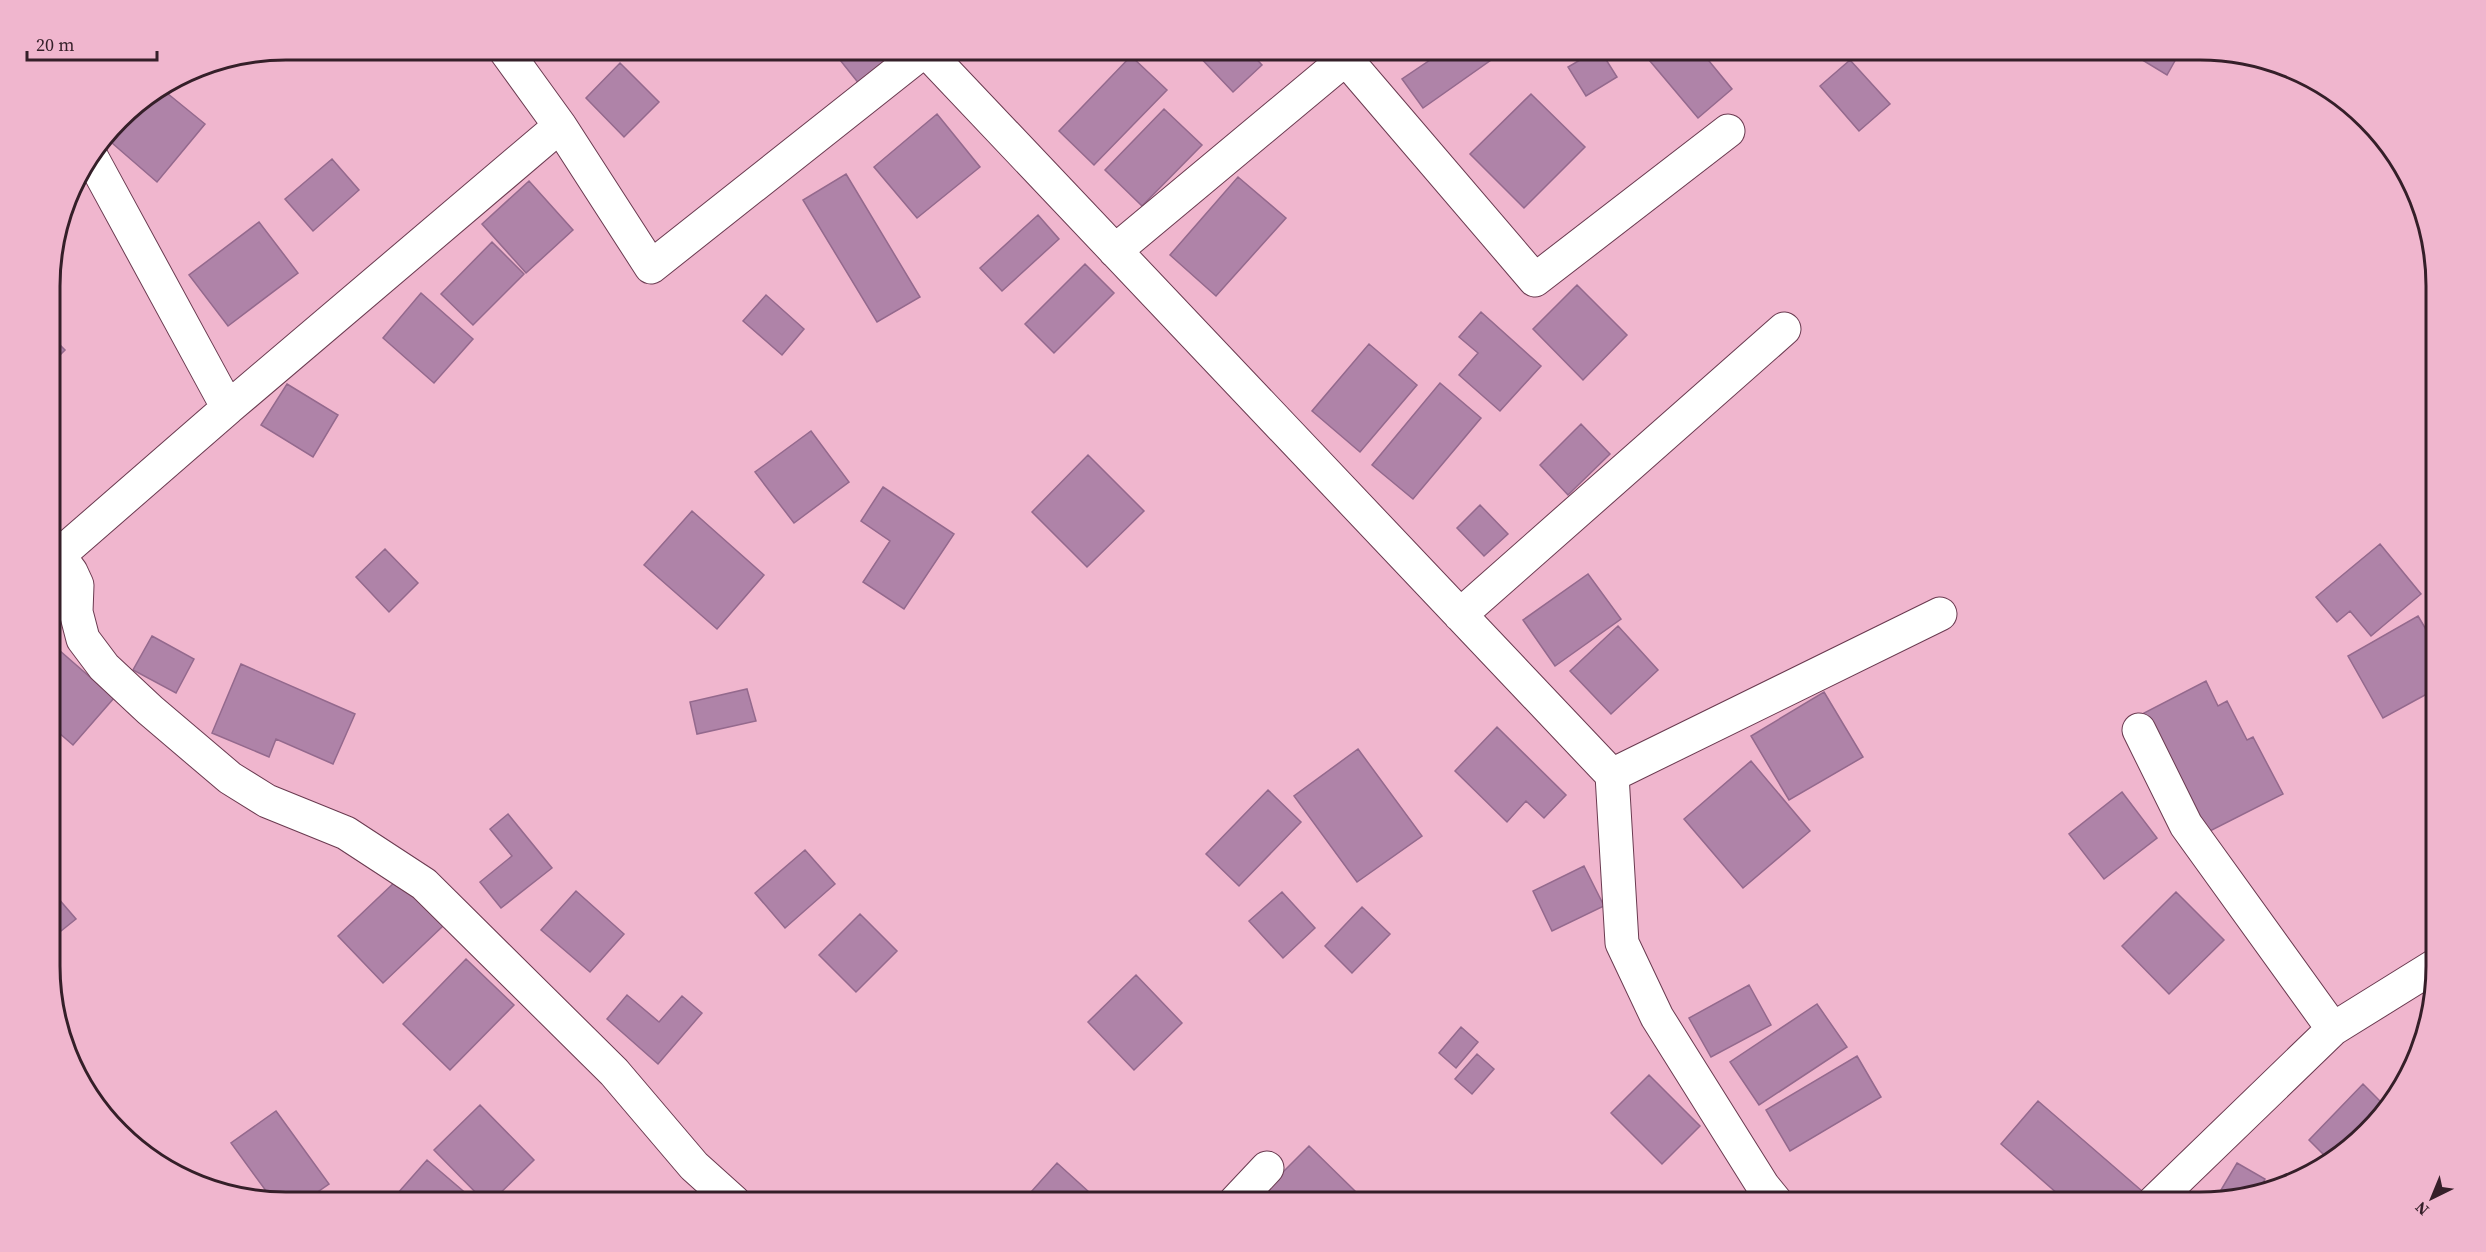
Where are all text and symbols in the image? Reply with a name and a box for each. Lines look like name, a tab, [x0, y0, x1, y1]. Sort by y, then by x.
scale bar	[27, 24, 158, 62]
text: 20 m	[36, 32, 74, 57]
north arrow	[2402, 1168, 2462, 1228]
text: N	[2410, 1197, 2434, 1221]

